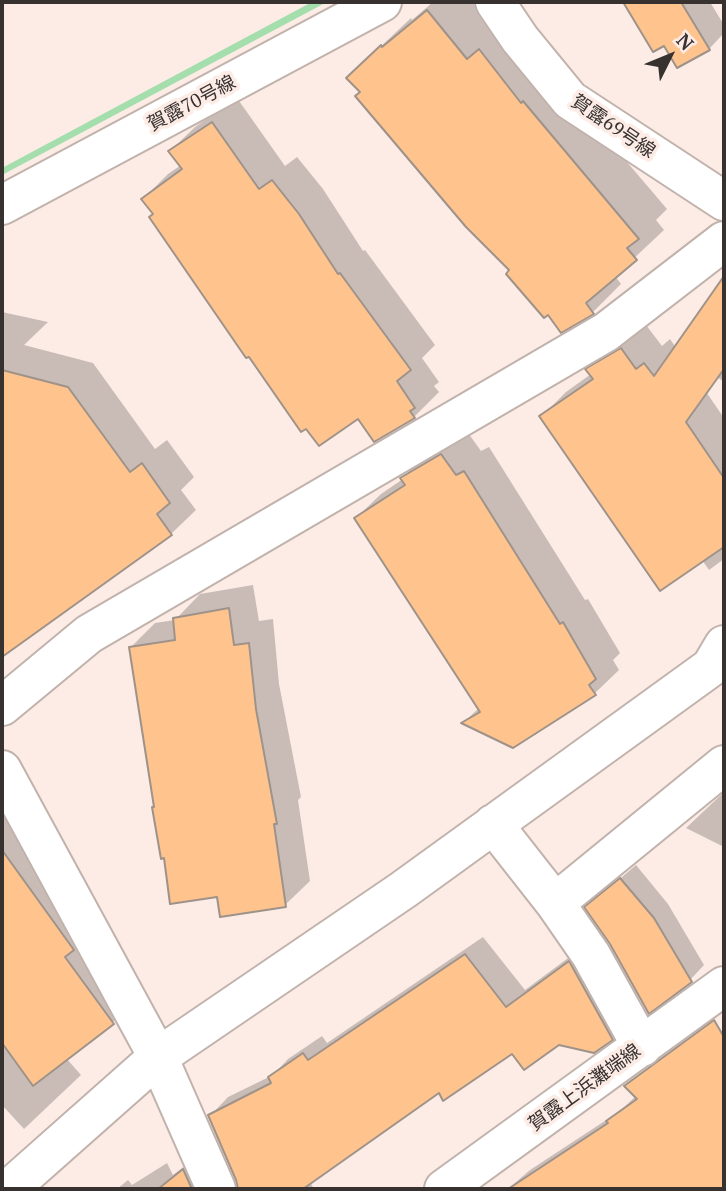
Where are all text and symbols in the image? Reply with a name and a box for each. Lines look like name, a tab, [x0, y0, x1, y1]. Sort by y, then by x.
north arrow	[635, 21, 705, 91]
text: N	[672, 28, 700, 55]
street label: 賀露70号線	[144, 71, 240, 137]
street label: 賀露69号線	[567, 91, 659, 163]
street label: 賀露上浜灘端線	[524, 1040, 646, 1136]

